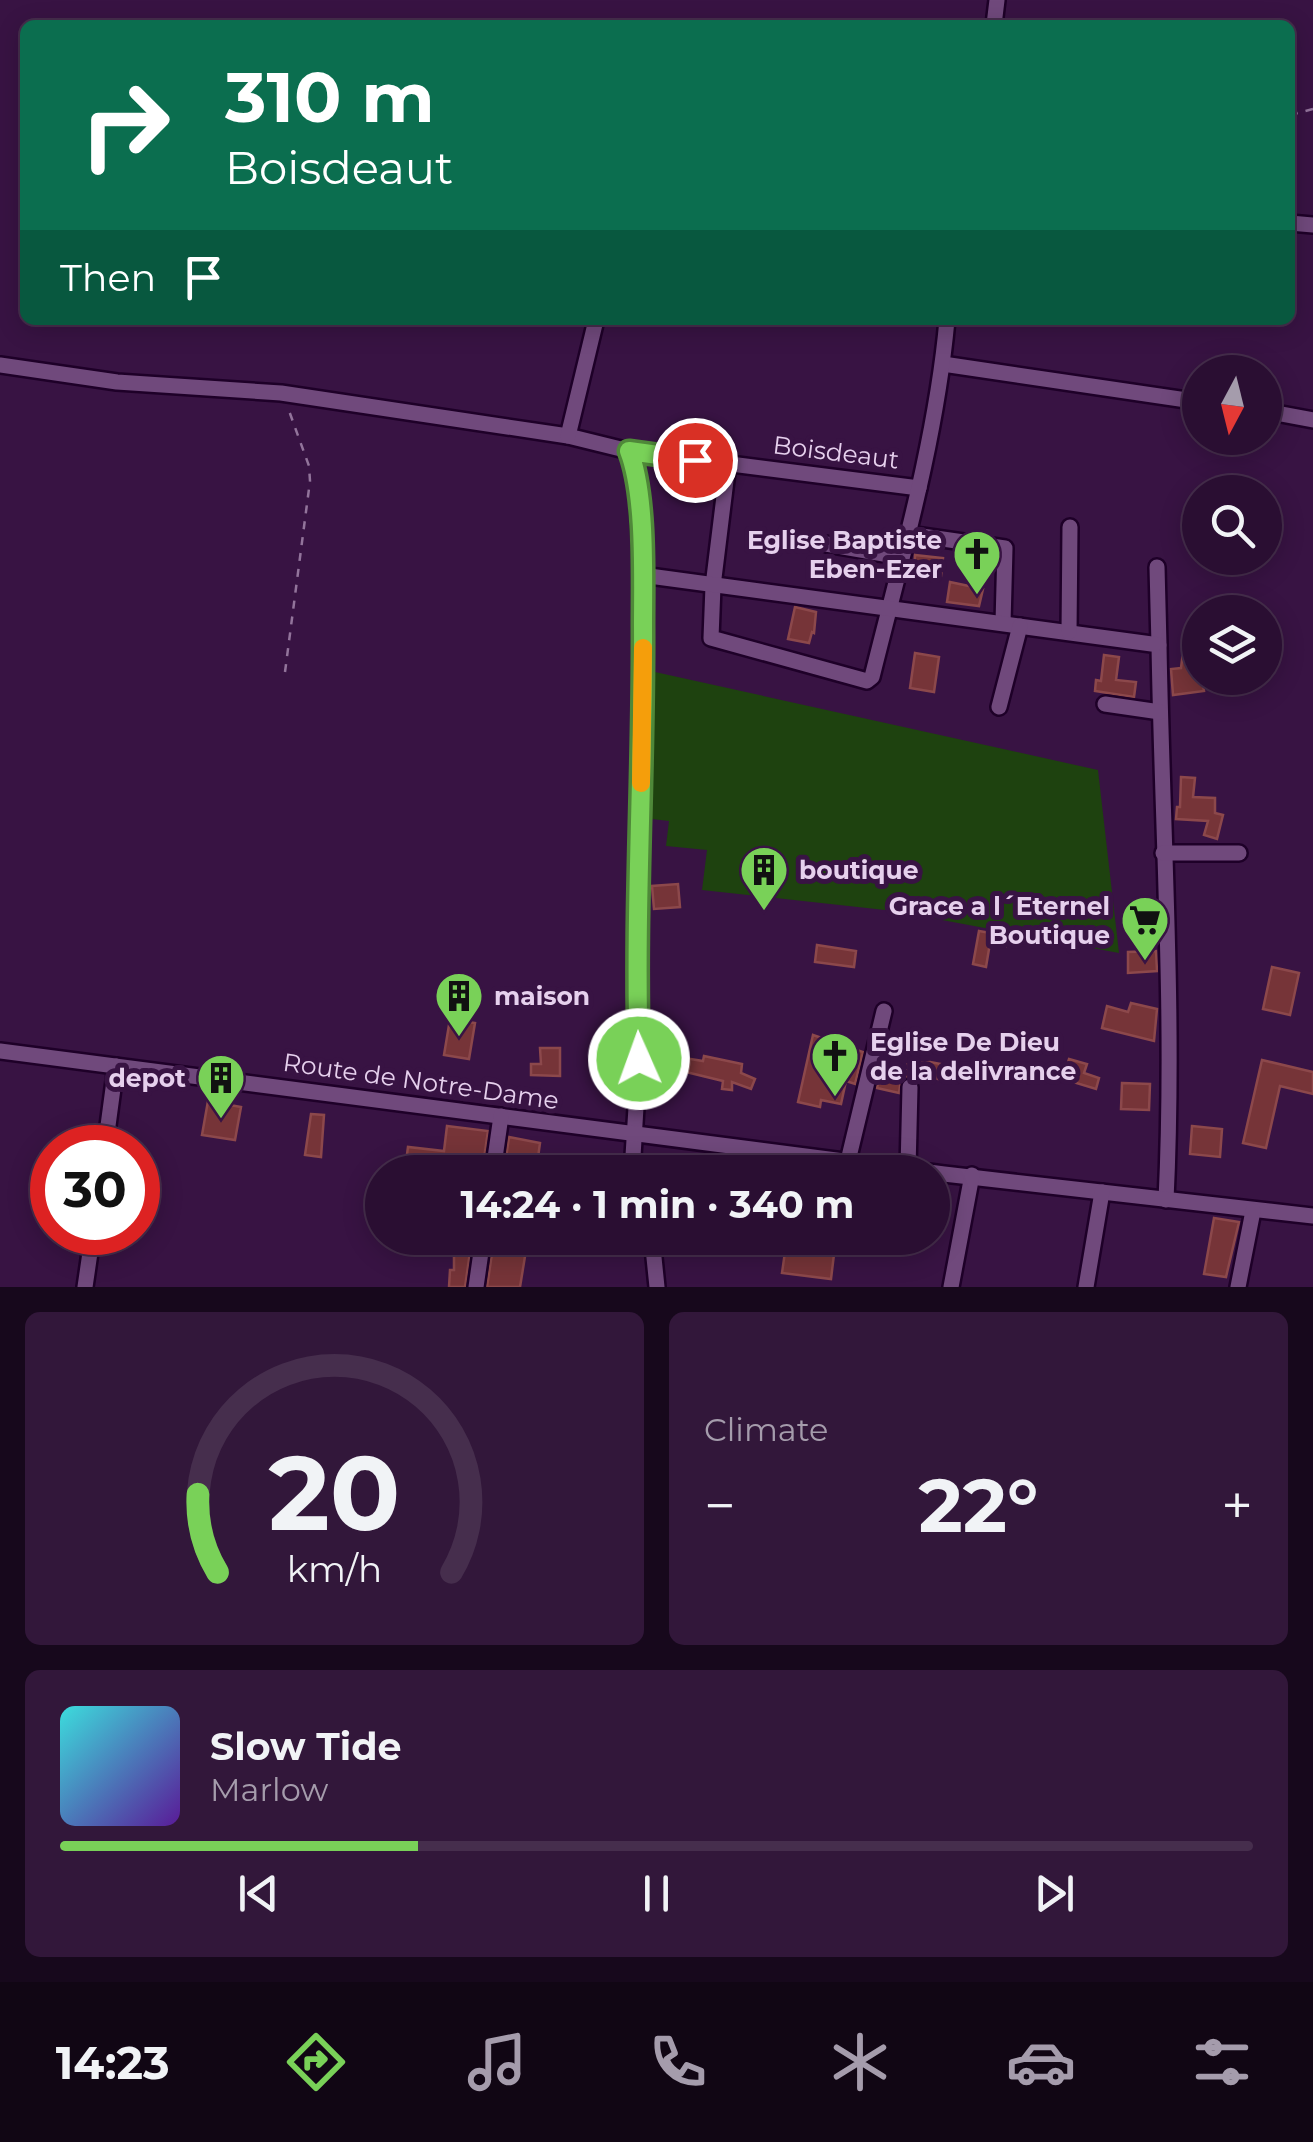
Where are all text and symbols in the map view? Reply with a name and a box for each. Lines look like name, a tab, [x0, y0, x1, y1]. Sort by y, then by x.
text: 310 m	[225, 54, 435, 140]
icon: right	[60, 60, 190, 190]
text: Boisdeaut	[225, 140, 453, 195]
icon: arrive	[176, 250, 231, 305]
text: Then	[60, 254, 156, 301]
north arrow	[1182, 355, 1282, 455]
map controls	[1182, 355, 1282, 695]
pin	[653, 418, 738, 503]
street label: Boisdeaut	[771, 429, 901, 475]
icon: arrive	[668, 433, 723, 488]
button: search	[1182, 475, 1282, 575]
place label: Eglise Baptiste Eben-Ezer	[747, 525, 942, 584]
church icon: Eglise Baptiste Eben-Ezer	[951, 528, 1003, 596]
button: layers	[1182, 595, 1282, 695]
building icon: boutique	[738, 844, 790, 912]
place label: boutique	[799, 855, 918, 885]
place label: Grace a l´Eternel Boutique	[889, 891, 1110, 950]
supermarket icon: Grace a l´Eternel Boutique	[1119, 894, 1171, 962]
building icon: maison	[433, 970, 485, 1038]
place label: maison	[494, 981, 590, 1011]
position arrow	[587, 1007, 691, 1111]
place label: Eglise De Dieu de la delivrance	[870, 1027, 1076, 1086]
church icon: Eglise De Dieu de la delivrance	[809, 1030, 861, 1098]
street label: Route de Notre-Dame	[281, 1047, 561, 1115]
building icon: depot	[195, 1052, 247, 1120]
place label: depot	[108, 1063, 186, 1093]
speed limit sign: 30	[30, 1125, 160, 1255]
text: 14:24 · 1 min · 340 m	[461, 1181, 854, 1228]
text: Climate	[704, 1410, 828, 1449]
text: 20	[269, 1429, 400, 1556]
text: 22°	[919, 1459, 1038, 1551]
text: −	[704, 1472, 736, 1539]
text: +	[1221, 1472, 1253, 1539]
text: km/h	[287, 1547, 382, 1591]
text: Slow Tide	[210, 1723, 402, 1770]
text: Marlow	[210, 1770, 328, 1809]
icon: previous	[231, 1866, 286, 1921]
icon: pause	[629, 1866, 684, 1921]
icon: next	[1027, 1866, 1082, 1921]
icon: directions	[281, 2027, 351, 2097]
icon: music	[462, 2027, 532, 2097]
icon: phone	[643, 2027, 713, 2097]
icon: climate	[825, 2027, 895, 2097]
icon: car	[1006, 2027, 1076, 2097]
icon: filters	[1187, 2027, 1257, 2097]
text: 14:23	[56, 2035, 170, 2090]

